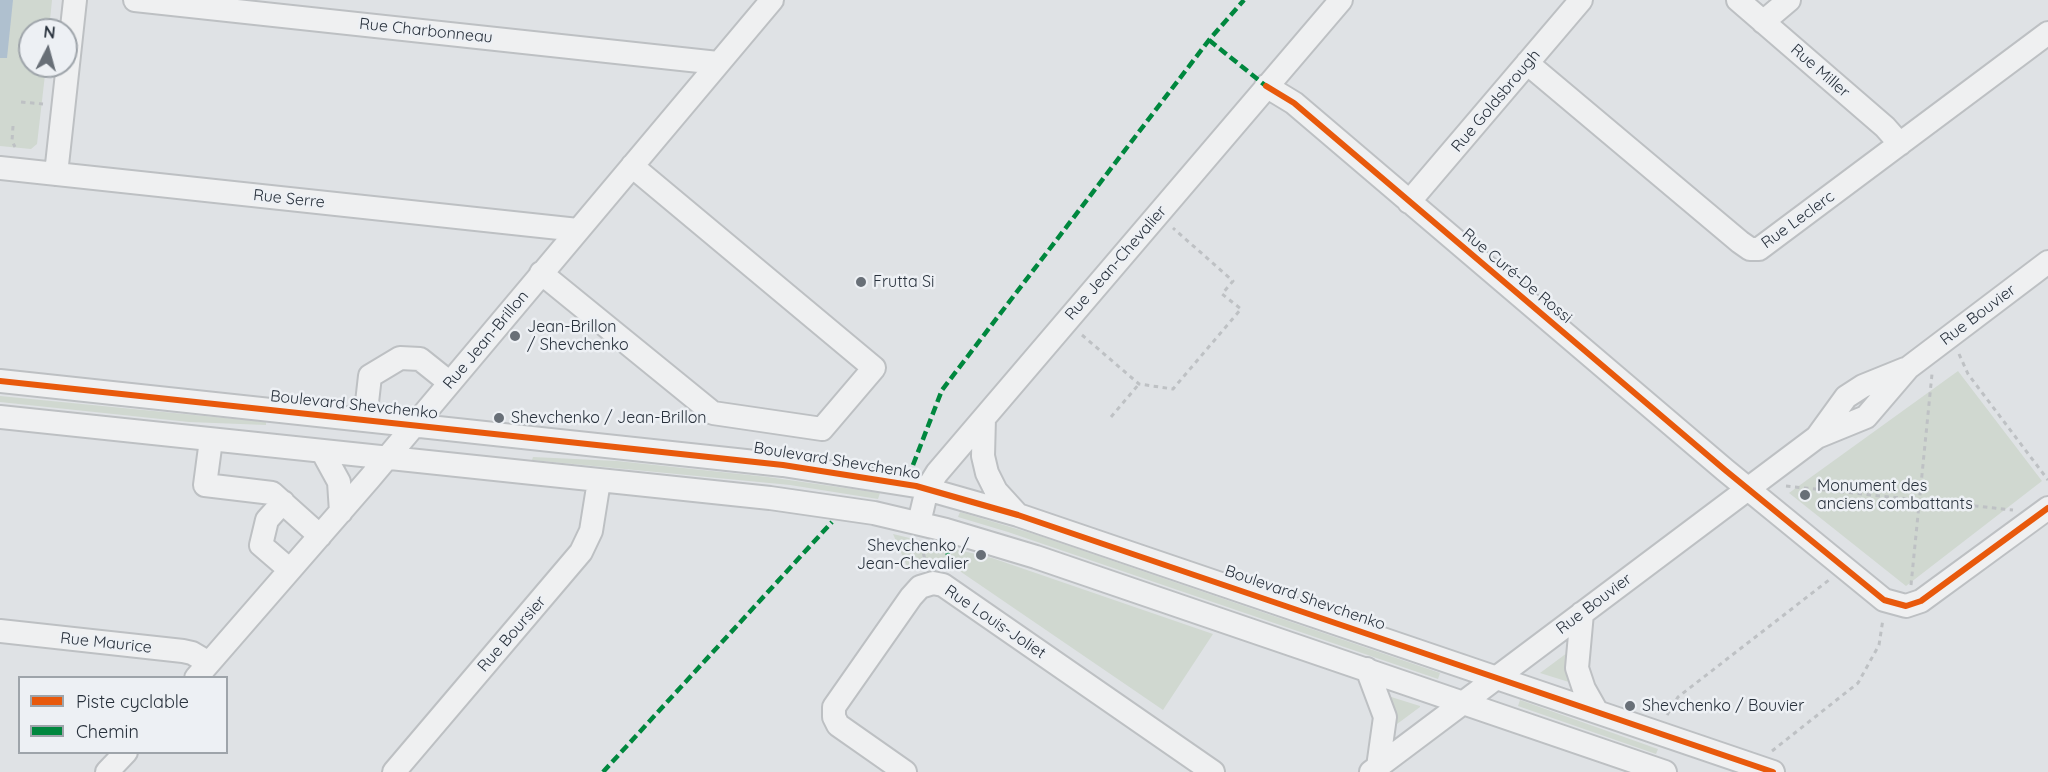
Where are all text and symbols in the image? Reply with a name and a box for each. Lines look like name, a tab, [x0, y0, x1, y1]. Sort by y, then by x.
street label: Rue Charbonneau	[358, 14, 494, 48]
north arrow	[18, 18, 78, 78]
text: N	[43, 22, 57, 43]
street label: Rue Miller	[1786, 40, 1854, 102]
street label: Rue Goldsbrough	[1448, 46, 1544, 156]
street label: Rue Serre	[252, 186, 326, 212]
street label: Rue Leclerc	[1758, 187, 1838, 253]
street label: Rue Jean-Chevalier	[1061, 202, 1171, 324]
street label: Rue Curé-De Rossi	[1458, 224, 1576, 328]
place label: Frutta Si	[873, 272, 935, 292]
marker: Frutta Si	[854, 275, 868, 289]
street label: Rue Bouvier	[1937, 280, 2019, 350]
street label: Rue Jean-Brillon	[439, 287, 533, 393]
place label: Jean-Brillon / Shevchenko	[527, 317, 629, 355]
marker: Jean-Brillon / Shevchenko	[508, 329, 522, 343]
street label: Boulevard Shevchenko	[269, 387, 439, 423]
place label: Shevchenko / Jean-Brillon	[511, 408, 707, 428]
marker: Shevchenko / Jean-Brillon	[492, 411, 506, 425]
street label: Boulevard Shevchenko	[752, 438, 922, 484]
place label: Monument des anciens combattants	[1817, 476, 1973, 514]
marker: Monument des anciens combattants	[1798, 488, 1812, 502]
place label: Shevchenko / Jean-Chevalier	[857, 536, 969, 574]
marker: Shevchenko / Jean-Chevalier	[974, 548, 988, 562]
street label: Boulevard Shevchenko	[1222, 561, 1388, 635]
street label: Rue Bouvier	[1553, 569, 1635, 639]
street label: Rue Louis-Joliet	[941, 581, 1049, 663]
street label: Rue Boursier	[474, 592, 550, 676]
street label: Rue Maurice	[59, 629, 153, 657]
legend	[18, 676, 228, 754]
text: Piste cyclable	[76, 690, 189, 713]
place label: Shevchenko / Bouvier	[1642, 696, 1804, 716]
marker: Shevchenko / Bouvier	[1623, 699, 1637, 713]
text: Chemin	[76, 720, 139, 743]

